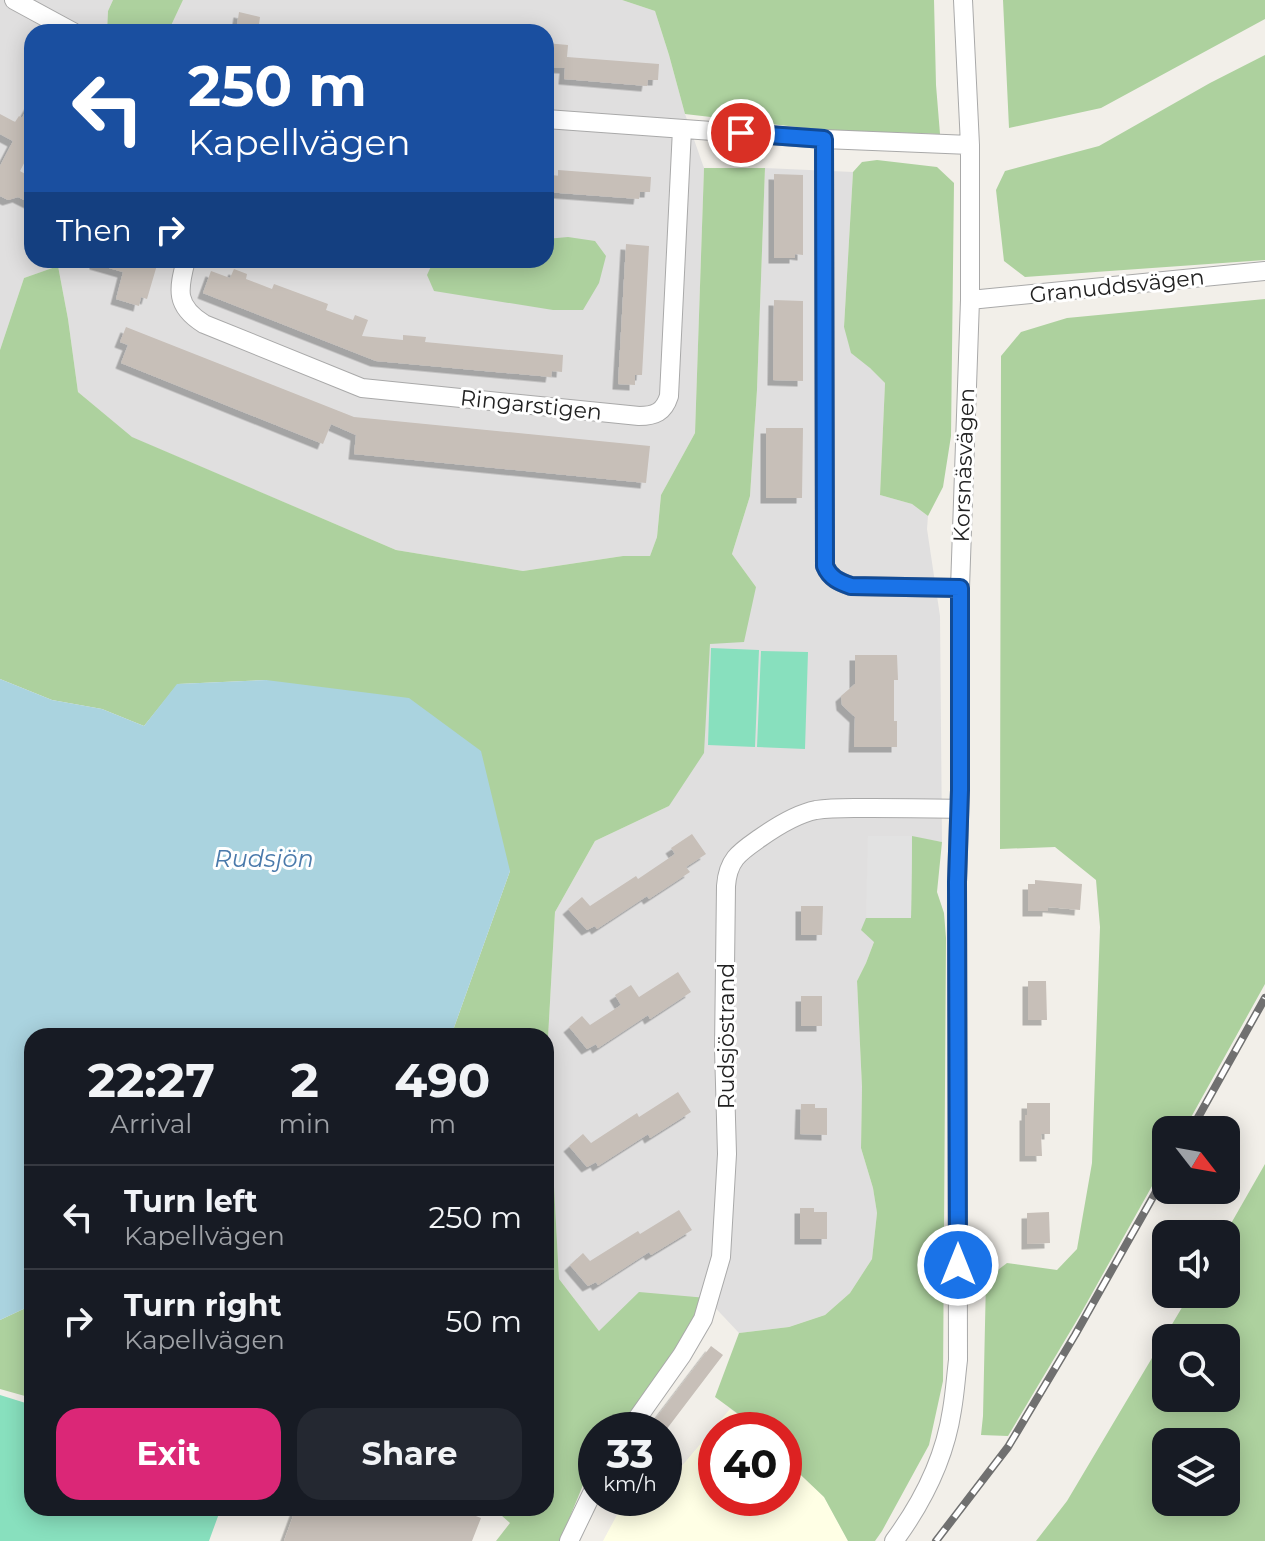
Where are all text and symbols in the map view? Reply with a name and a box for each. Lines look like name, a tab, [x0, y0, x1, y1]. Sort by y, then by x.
text: 250 m	[188, 52, 367, 120]
icon: left	[56, 56, 160, 160]
pin	[707, 99, 775, 167]
icon: arrive	[719, 111, 763, 155]
text: Kapellvägen	[188, 120, 411, 164]
icon: right	[148, 208, 192, 252]
text: Then	[56, 212, 132, 249]
street label: Granuddsvägen	[1028, 263, 1206, 309]
street label: Ringarstigen	[459, 384, 603, 426]
street label: Korsnäsvägen	[948, 387, 980, 543]
water label: Rudsjön	[214, 844, 314, 873]
street label: Rudsjöstrand	[713, 963, 740, 1109]
text: 22:27	[88, 1051, 215, 1109]
text: 2	[290, 1051, 319, 1109]
text: 490	[394, 1051, 490, 1109]
text: Arrival	[110, 1108, 192, 1140]
text: min	[279, 1108, 331, 1140]
text: m	[429, 1108, 456, 1140]
north arrow	[1152, 1116, 1240, 1204]
map controls	[1152, 1116, 1240, 1516]
text: Turn left	[124, 1183, 257, 1220]
icon: left	[56, 1195, 100, 1239]
text: 250 m	[428, 1199, 522, 1236]
text: Kapellvägen	[124, 1220, 285, 1252]
button: sound	[1152, 1220, 1240, 1308]
position arrow	[916, 1223, 1000, 1307]
text: Turn right	[124, 1287, 281, 1324]
icon: right	[56, 1299, 100, 1343]
text: 50 m	[445, 1303, 522, 1340]
text: Kapellvägen	[124, 1324, 285, 1356]
button: search	[1152, 1324, 1240, 1412]
button: Exit	[56, 1408, 281, 1500]
button: Share	[297, 1408, 522, 1500]
speed limit sign: 40	[698, 1412, 802, 1516]
button: layers	[1152, 1428, 1240, 1516]
text: 33	[606, 1429, 654, 1478]
text: km/h	[603, 1472, 657, 1496]

